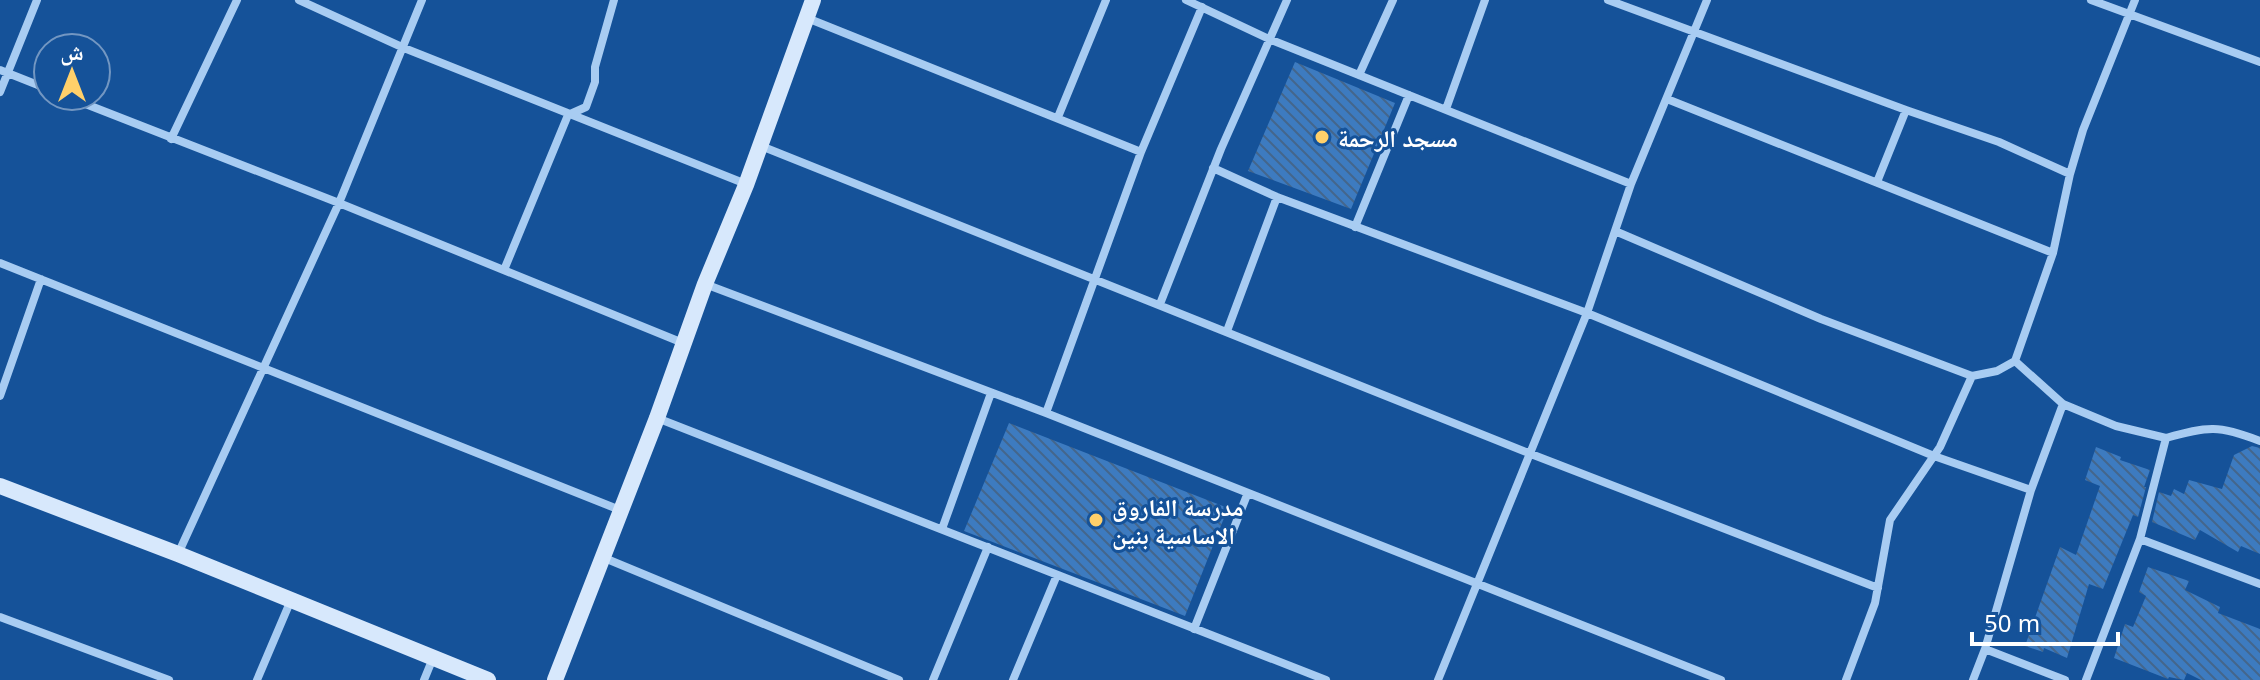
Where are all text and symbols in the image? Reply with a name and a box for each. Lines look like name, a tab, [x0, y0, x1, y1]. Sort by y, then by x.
north arrow	[32, 32, 112, 112]
text: ش	[60, 36, 84, 66]
place label: مسجد الرحمة	[1338, 121, 1458, 154]
marker: مسجد الرحمة	[1313, 128, 1331, 146]
place label: مدرسة الفاروق الاساسية بنين	[1112, 490, 1244, 551]
marker: مدرسة الفاروق الاساسية بنين	[1087, 511, 1105, 529]
scale bar	[1972, 596, 2118, 646]
text: 50 m	[1984, 606, 2040, 639]

